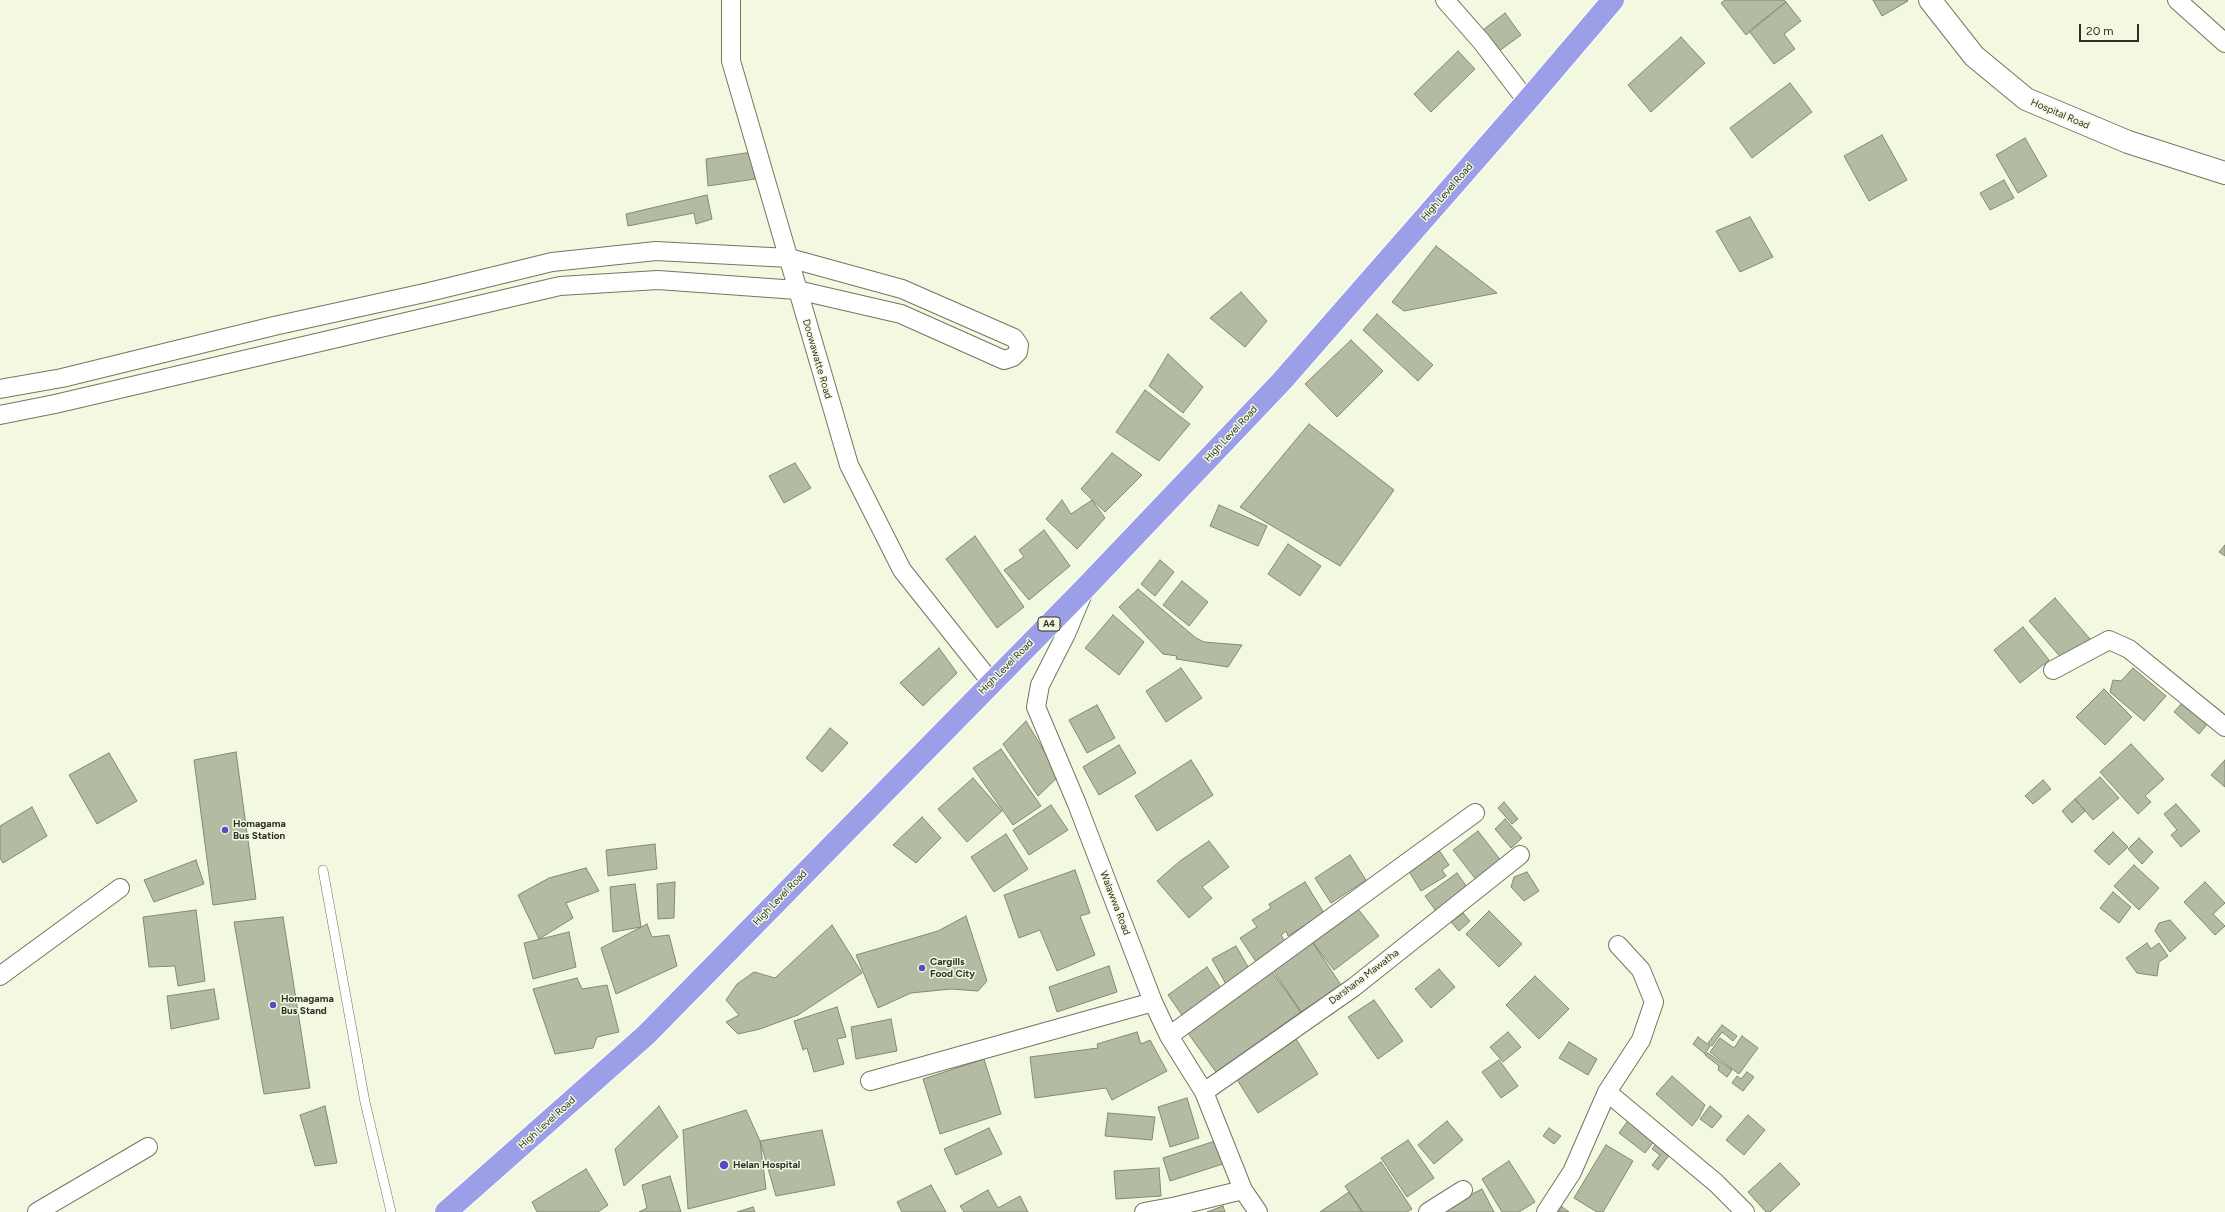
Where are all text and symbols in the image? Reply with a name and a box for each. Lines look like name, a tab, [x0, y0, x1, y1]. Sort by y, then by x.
scale bar	[2081, 16, 2141, 42]
text: 20 m	[2086, 24, 2114, 38]
street label: Hospital Road	[2029, 96, 2091, 132]
street label: High Level Road	[1419, 161, 1475, 223]
street label: Doowawatte Road	[800, 318, 834, 400]
street label: High Level Road	[1202, 403, 1260, 465]
road number: A4	[1038, 617, 1060, 631]
street label: High Level Road	[976, 637, 1036, 697]
place label: Homagama Bus Station	[233, 818, 286, 842]
marker: Homagama Bus Station	[220, 825, 230, 835]
street label: High Level Road	[750, 868, 810, 928]
street label: Walawwa Road	[1097, 869, 1133, 937]
street label: Darshana Mawatha	[1327, 947, 1401, 1007]
place label: Cargills Food City	[930, 956, 975, 980]
marker: Cargills Food City	[917, 963, 927, 973]
place label: Homagama Bus Stand	[281, 993, 334, 1016]
marker: Homagama Bus Stand	[268, 1000, 278, 1010]
street label: High Level Road	[516, 1094, 578, 1152]
marker: Helan Hospital	[718, 1159, 730, 1171]
place label: Helan Hospital	[733, 1159, 800, 1171]

